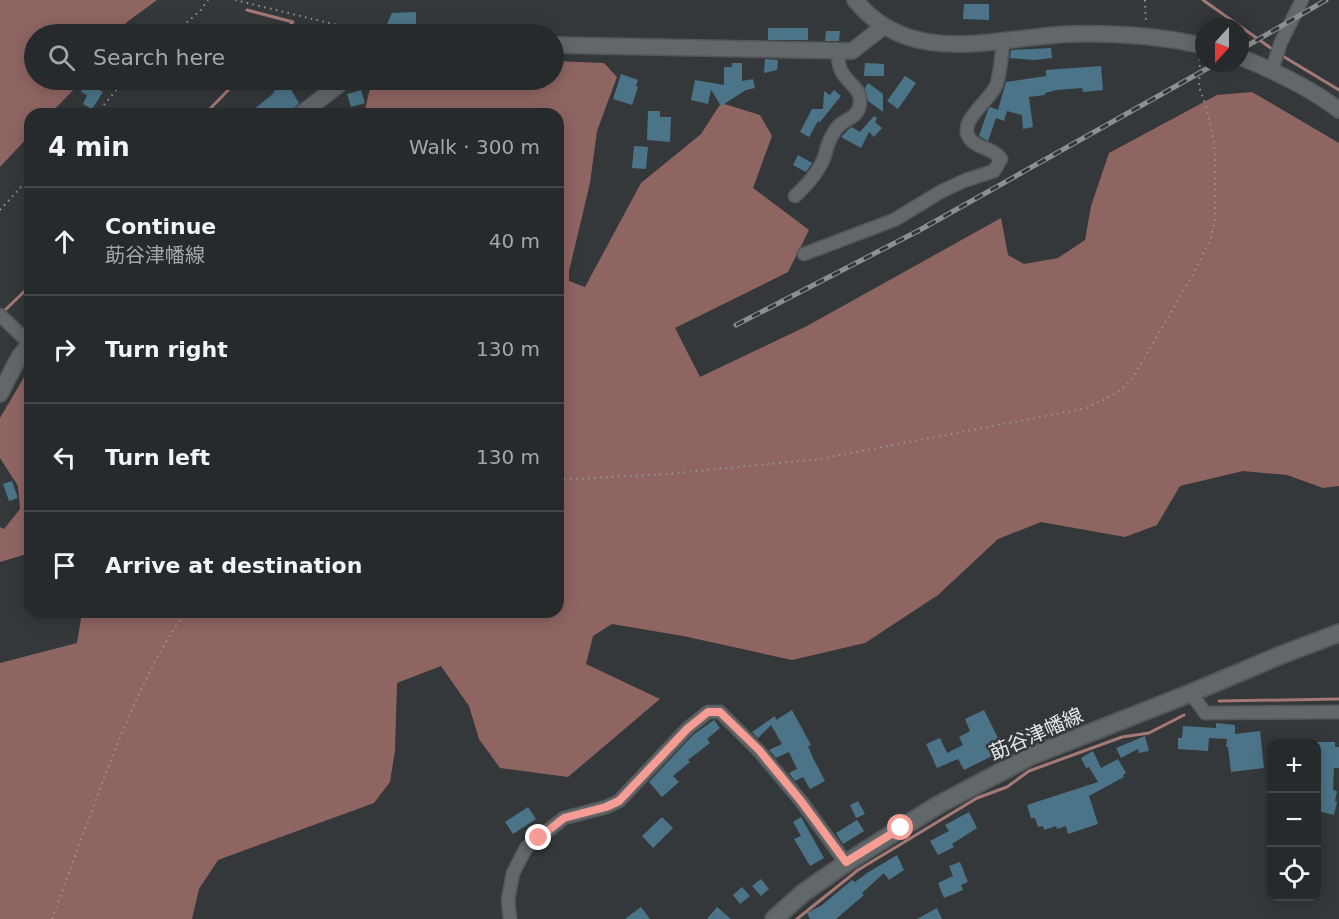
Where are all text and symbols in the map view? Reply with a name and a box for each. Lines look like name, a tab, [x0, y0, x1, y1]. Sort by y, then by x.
north arrow	[1195, 18, 1249, 72]
search box	[24, 24, 564, 90]
icon: search	[45, 41, 78, 74]
text: Search here	[93, 45, 225, 70]
text: 4 min	[48, 132, 130, 162]
text: Walk · 300 m	[409, 135, 540, 159]
text: Continue	[105, 214, 216, 239]
icon: ahead	[48, 225, 81, 258]
text: 40 m	[489, 229, 540, 253]
text: 莇谷津幡線	[105, 243, 205, 267]
icon: right	[48, 333, 81, 366]
text: Turn right	[105, 337, 228, 362]
text: 130 m	[476, 337, 540, 361]
icon: left	[48, 441, 81, 474]
text: Turn left	[105, 445, 210, 470]
text: 130 m	[476, 445, 540, 469]
icon: arrive	[48, 549, 81, 582]
text: Arrive at destination	[105, 553, 362, 578]
street label: 莇谷津幡線	[985, 703, 1087, 765]
map controls	[1267, 739, 1321, 901]
button: +	[1267, 739, 1321, 793]
button: −	[1267, 793, 1321, 847]
route start	[887, 814, 913, 840]
route end	[525, 824, 551, 850]
button: locate	[1267, 847, 1321, 901]

